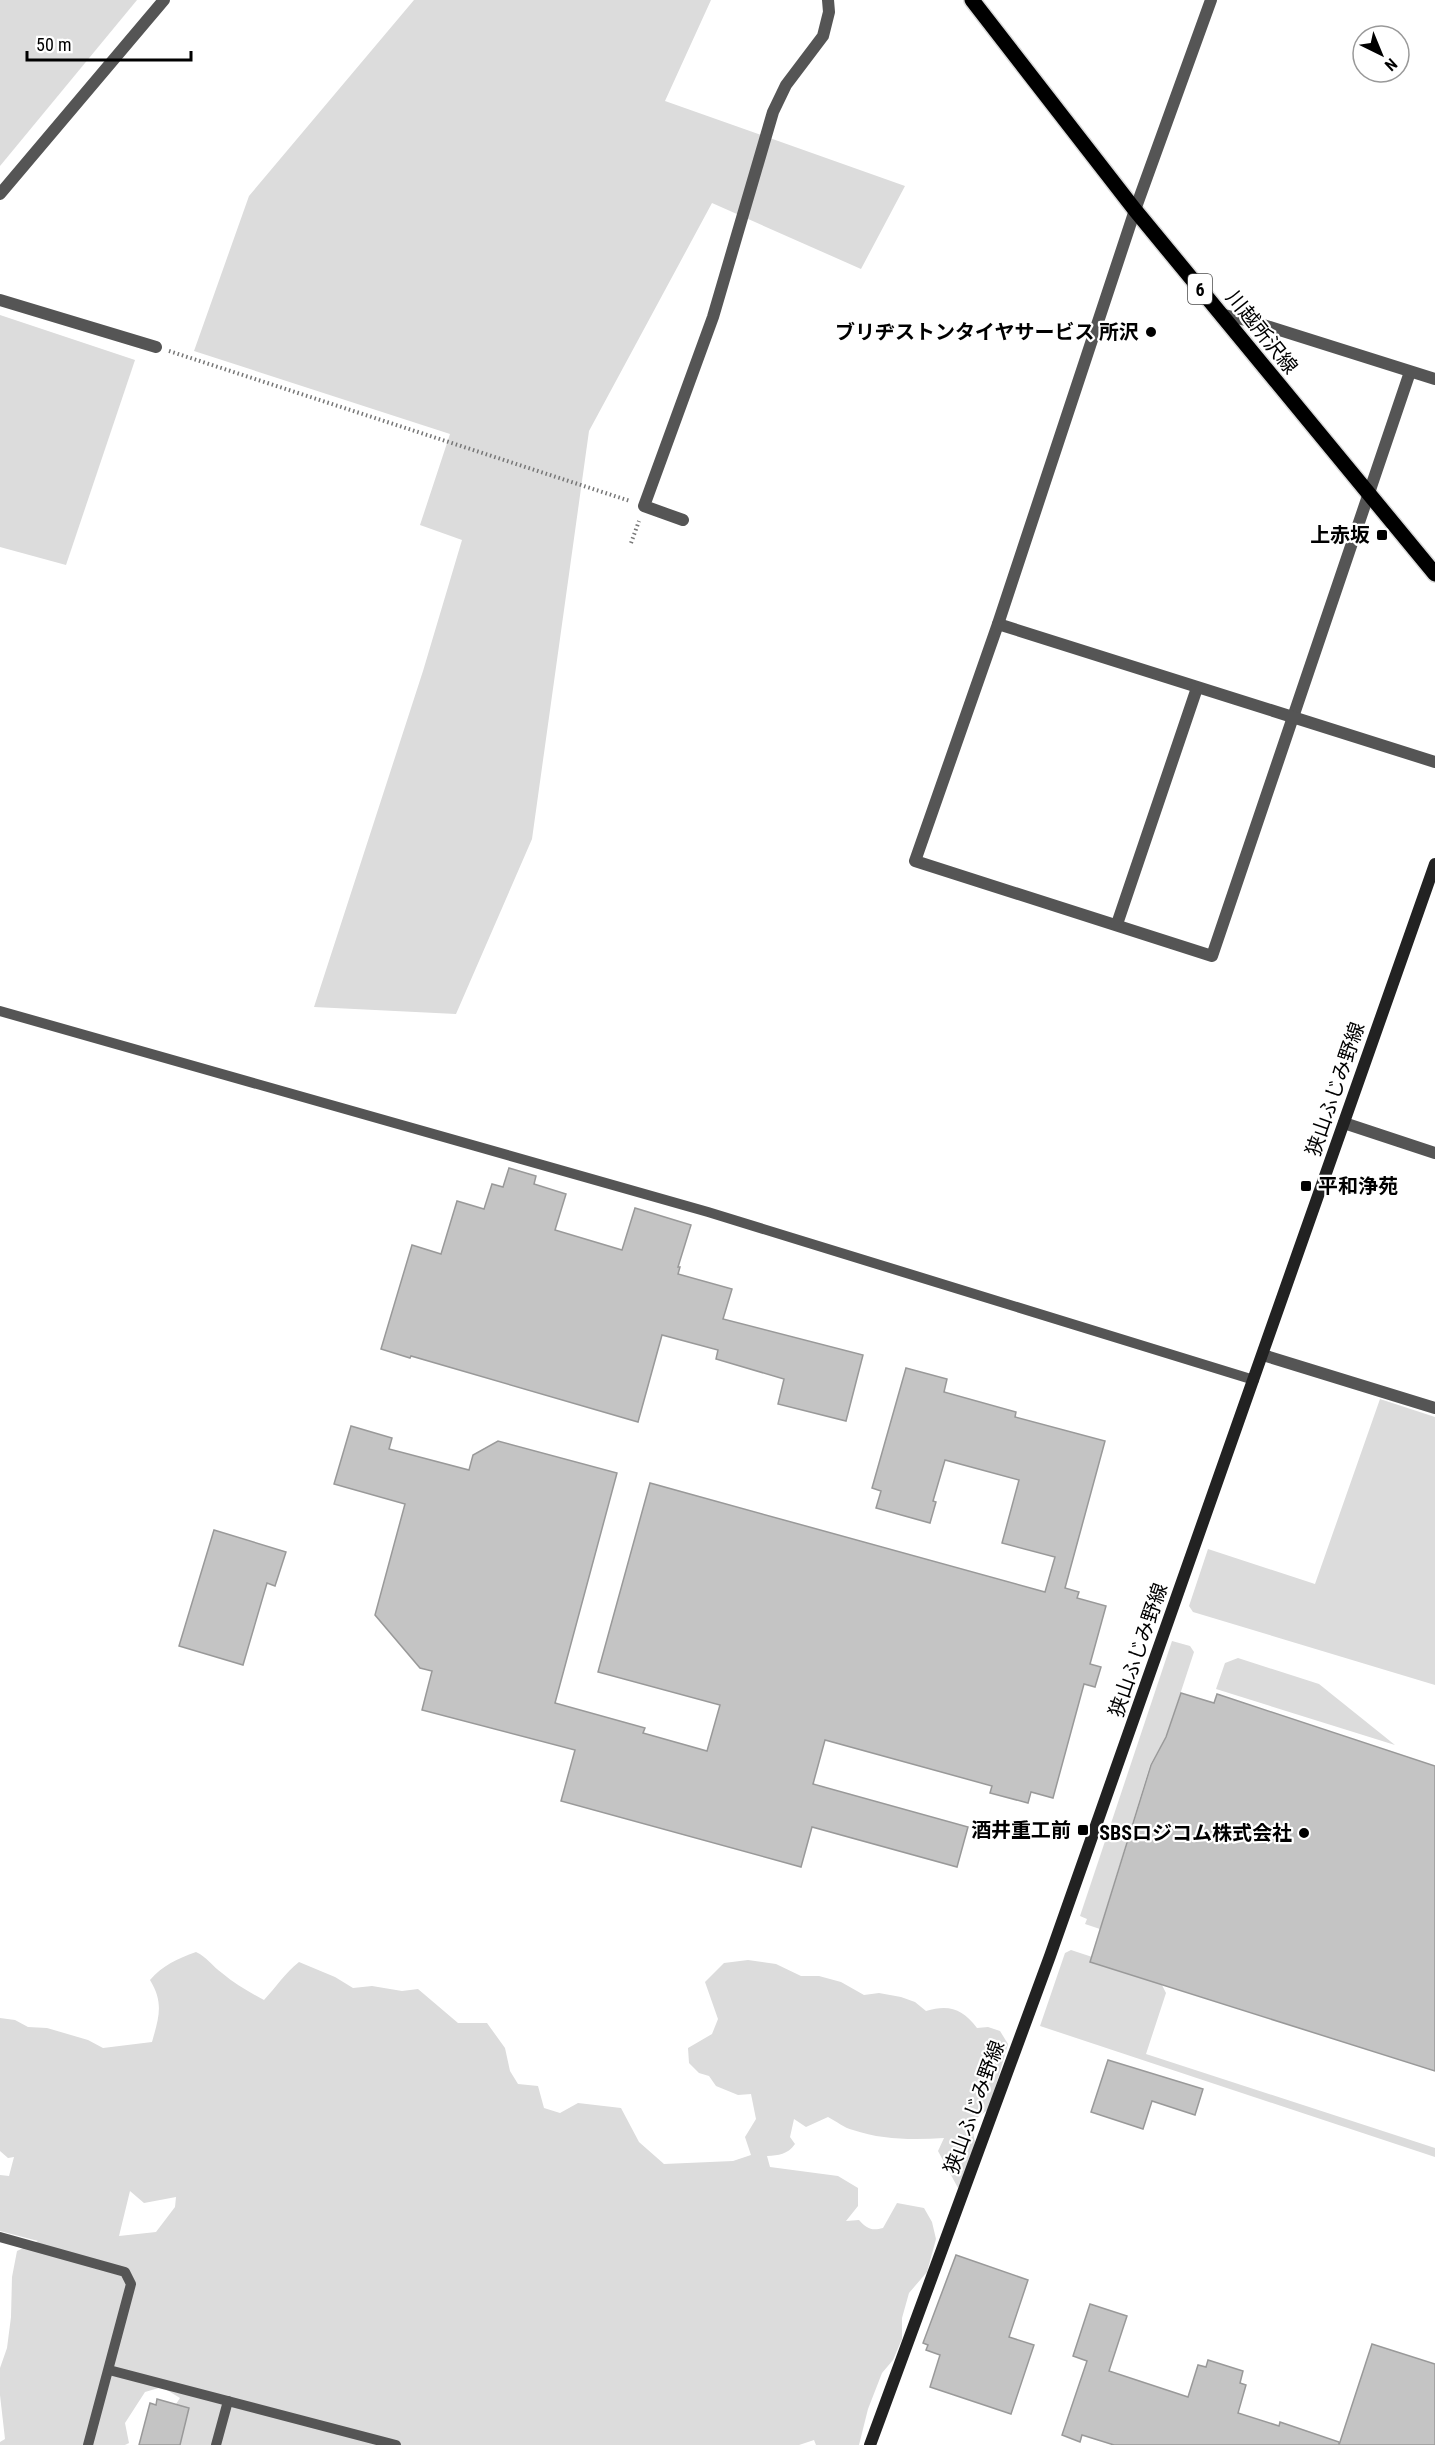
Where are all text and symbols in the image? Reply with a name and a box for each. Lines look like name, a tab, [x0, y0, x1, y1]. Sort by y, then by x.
scale bar	[27, 24, 190, 62]
north arrow	[1351, 24, 1411, 84]
text: 50 m	[36, 34, 71, 55]
text: N	[1381, 54, 1401, 75]
road number: 6	[1188, 274, 1212, 304]
street label: 川越所沢線	[1221, 286, 1303, 378]
place label: ブリヂストンタイヤサービス 所沢	[835, 320, 1139, 344]
marker: ブリヂストンタイヤサービス 所沢	[1144, 325, 1158, 339]
place label: 上赤坂	[1310, 523, 1370, 547]
marker: 上赤坂	[1375, 528, 1389, 542]
street label: 狭山ふじみ野線	[1301, 1019, 1369, 1159]
place label: 平和浄苑	[1318, 1174, 1398, 1198]
marker: 平和浄苑	[1299, 1179, 1313, 1193]
street label: 狭山ふじみ野線	[1104, 1580, 1172, 1720]
place label: 酒井重工前	[971, 1818, 1071, 1842]
place label: SBSロジコム株式会社	[1099, 1821, 1292, 1845]
marker: 酒井重工前	[1076, 1823, 1090, 1837]
marker: SBSロジコム株式会社	[1297, 1826, 1311, 1840]
street label: 狭山ふじみ野線	[939, 2037, 1009, 2177]

